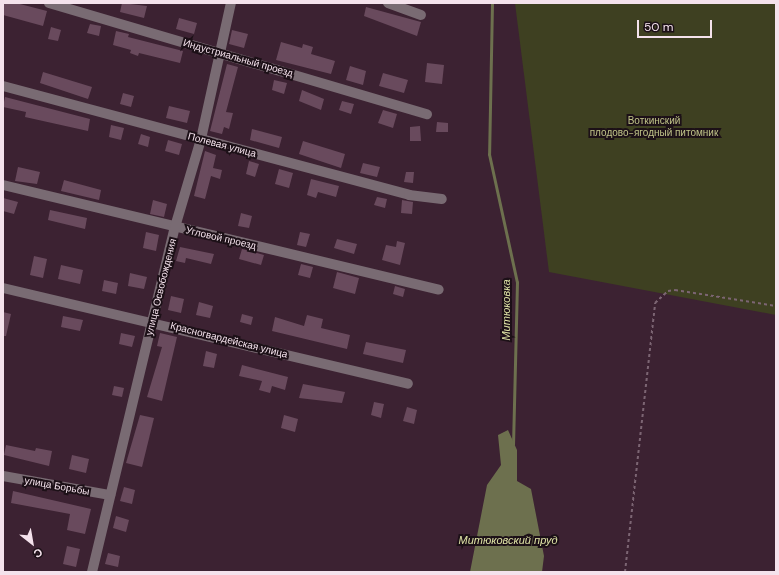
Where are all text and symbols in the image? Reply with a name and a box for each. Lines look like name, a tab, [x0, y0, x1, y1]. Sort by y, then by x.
scale bar	[639, 12, 714, 38]
text: 50 m	[644, 19, 673, 35]
street label: Индустриальный проезд	[182, 37, 294, 79]
park label: Воткинский плодово-ягодный питомник	[590, 114, 718, 138]
street label: Полевая улица	[187, 130, 257, 160]
street label: Угловой проезд	[185, 224, 257, 252]
street label: улица Освобождения	[143, 237, 179, 337]
water label: Митюковка	[499, 279, 513, 341]
street label: Красногвардейская улица	[169, 320, 289, 360]
street label: улица Борьбы	[23, 474, 91, 498]
north arrow	[12, 523, 52, 563]
water label: Митюковский пруд	[459, 533, 557, 547]
text: С	[31, 545, 45, 561]

